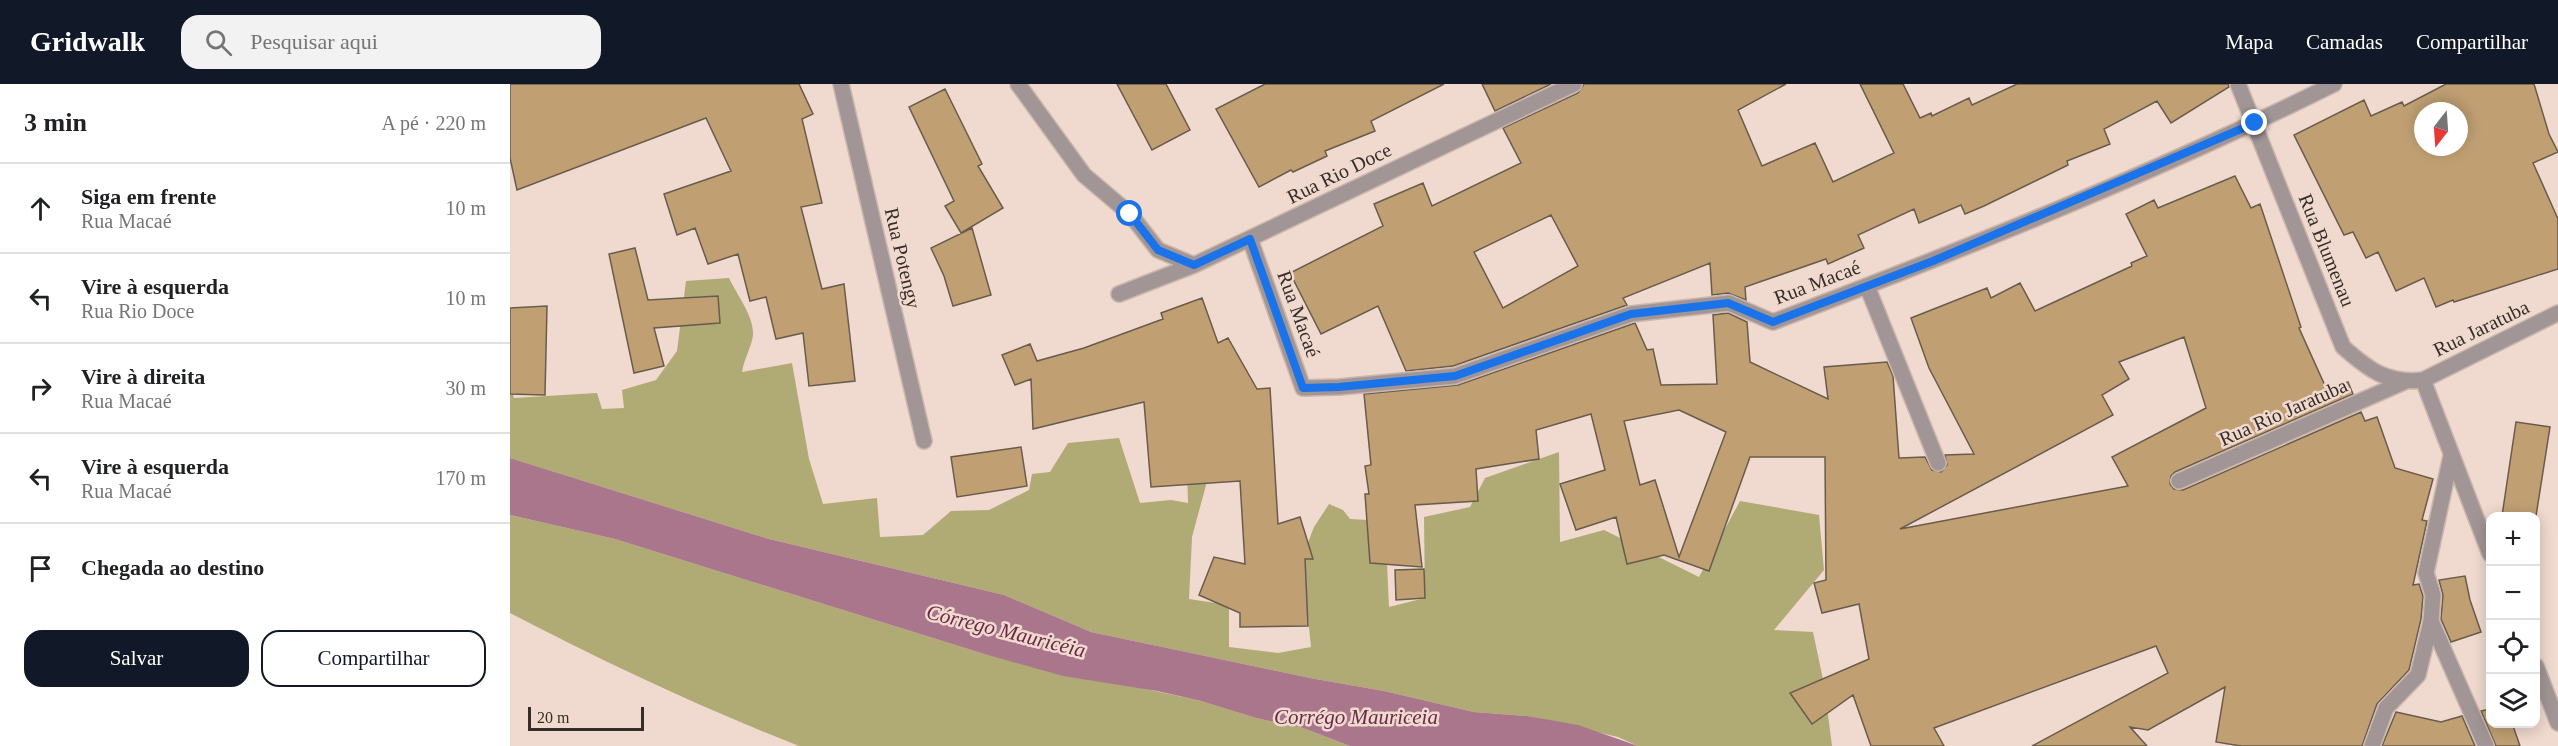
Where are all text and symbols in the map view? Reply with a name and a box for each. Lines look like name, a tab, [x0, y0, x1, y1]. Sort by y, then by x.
search box	[181, 15, 601, 69]
text: Gridwalk	[30, 26, 145, 57]
icon: search	[202, 26, 235, 59]
text: Pesquisar aqui	[250, 29, 378, 54]
text: Mapa	[2225, 30, 2273, 54]
text: Camadas	[2306, 30, 2383, 54]
text: Compartilhar	[2416, 30, 2528, 54]
north arrow	[2414, 102, 2468, 156]
text: 3 min	[24, 108, 87, 137]
route end	[2241, 109, 2267, 135]
text: A pé · 220 m	[382, 112, 486, 134]
street label: Rua Rio Doce	[1283, 138, 1395, 208]
text: Siga em frente	[81, 184, 216, 209]
street label: Rua Blumenau	[2294, 191, 2360, 309]
icon: ahead	[24, 192, 57, 225]
text: 10 m	[445, 197, 486, 219]
route start	[1116, 200, 1142, 226]
street label: Rua Potengy	[880, 205, 925, 311]
text: Rua Macaé	[81, 210, 172, 232]
street label: Rua Macaé	[1771, 255, 1863, 308]
street label: Rua Macaé	[1273, 268, 1325, 360]
text: Vire à esquerda	[81, 274, 229, 299]
icon: left	[24, 282, 57, 315]
text: 10 m	[445, 287, 486, 309]
street label: Rua Jaratuba	[2430, 295, 2533, 361]
text: Rua Rio Doce	[81, 300, 194, 322]
text: Vire à direita	[81, 364, 205, 389]
icon: right	[24, 372, 57, 405]
street label: Rua Rio Jaratuba	[2216, 374, 2351, 450]
text: 30 m	[445, 377, 486, 399]
text: Rua Macaé	[81, 390, 172, 412]
text: Vire à esquerda	[81, 454, 229, 479]
icon: left	[24, 462, 57, 495]
text: 170 m	[435, 467, 486, 489]
text: Rua Macaé	[81, 480, 172, 502]
map controls	[2486, 512, 2540, 728]
button: +	[2486, 512, 2540, 566]
icon: arrive	[24, 552, 57, 585]
text: Chegada ao destino	[81, 555, 264, 580]
button: −	[2486, 566, 2540, 620]
water label: Córrego Mauricéia	[924, 600, 1088, 662]
button: locate	[2486, 620, 2540, 674]
button: Salvar	[24, 630, 249, 687]
button: Compartilhar	[261, 630, 486, 687]
button: layers	[2486, 674, 2540, 728]
scale bar	[528, 704, 644, 732]
water label: Corrégo Mauriceia	[1274, 705, 1438, 729]
text: 20 m	[537, 709, 569, 726]

